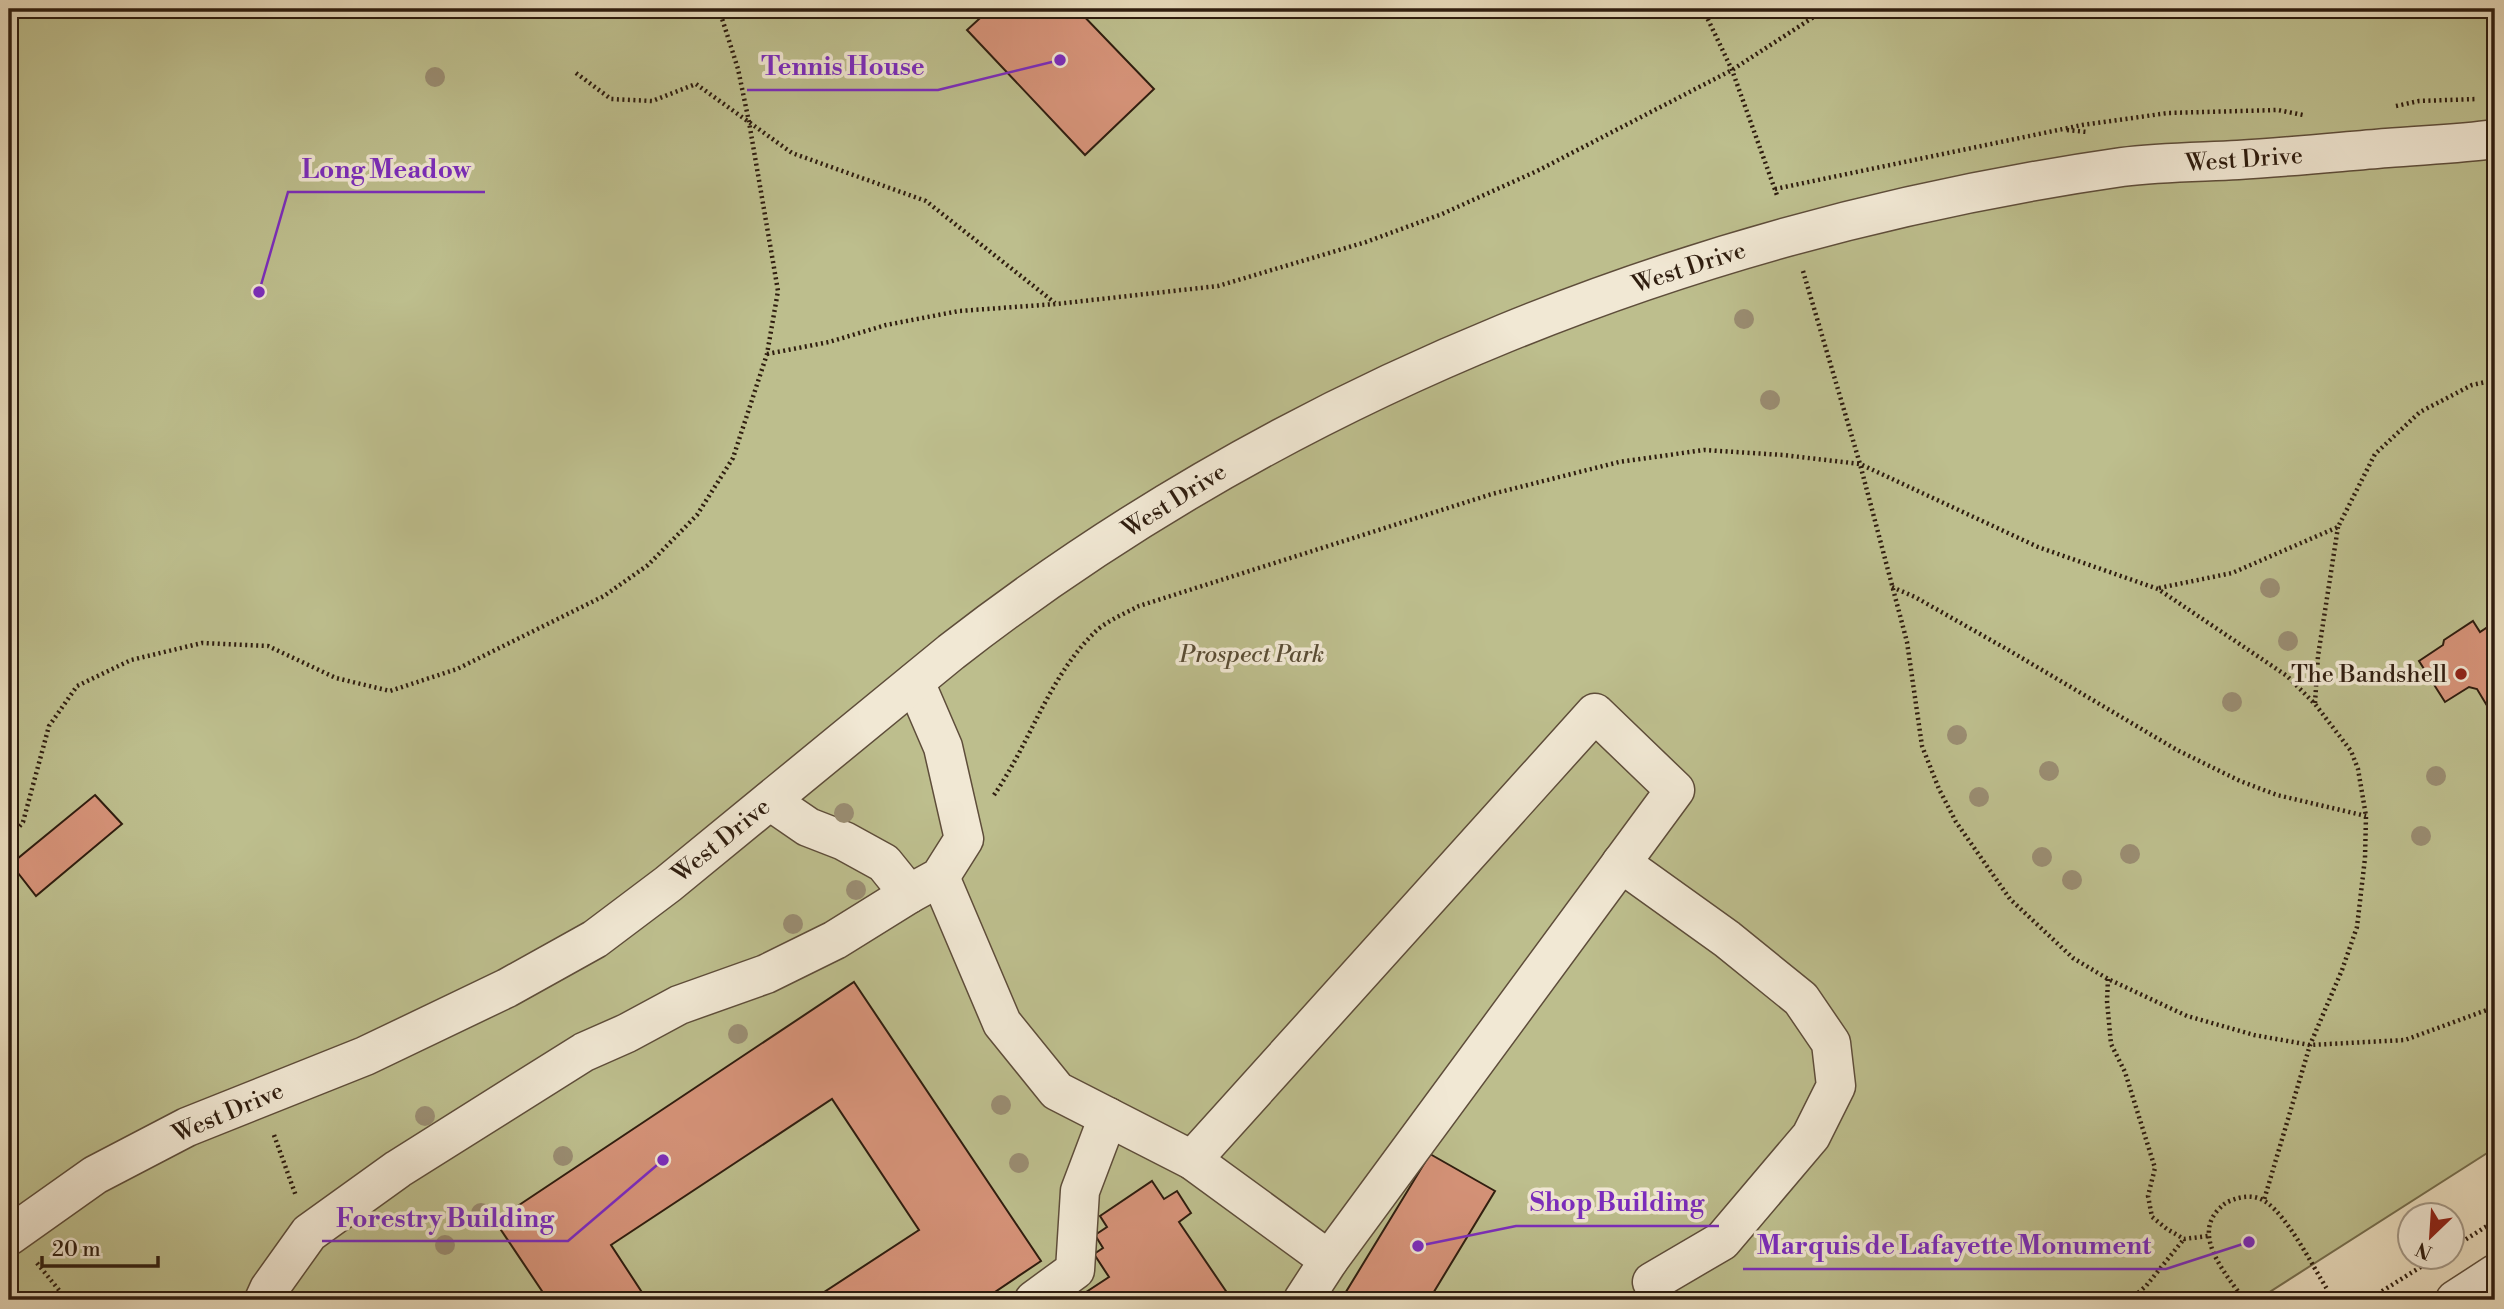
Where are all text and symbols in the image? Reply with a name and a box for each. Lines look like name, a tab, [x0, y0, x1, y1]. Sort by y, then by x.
callout: Tennis House	[747, 43, 938, 90]
text: Tennis House	[761, 51, 925, 83]
street label: West Drive	[2183, 141, 2304, 179]
callout: Long Meadow	[288, 145, 485, 192]
text: Long Meadow	[301, 154, 472, 186]
street label: West Drive	[1628, 236, 1750, 301]
street label: West Drive	[1116, 457, 1232, 545]
park label: Prospect Park	[1179, 640, 1324, 670]
place label: The Bandshell	[2291, 660, 2447, 690]
marker: The Bandshell	[2453, 666, 2469, 682]
street label: West Drive	[666, 792, 777, 890]
street label: West Drive	[167, 1076, 288, 1150]
callout: Shop Building	[1516, 1179, 1719, 1226]
text: Shop Building	[1530, 1187, 1706, 1219]
callout: Forestry Building	[322, 1194, 568, 1241]
north arrow	[2396, 1200, 2466, 1270]
text: Forestry Building	[336, 1203, 555, 1235]
callout: Marquis de Lafayette Monument	[1743, 1222, 2166, 1269]
scale bar	[42, 1225, 158, 1269]
text: Marquis de Lafayette Monument	[1757, 1230, 2152, 1262]
text: N	[2412, 1236, 2436, 1265]
text: 20 m	[52, 1237, 101, 1263]

